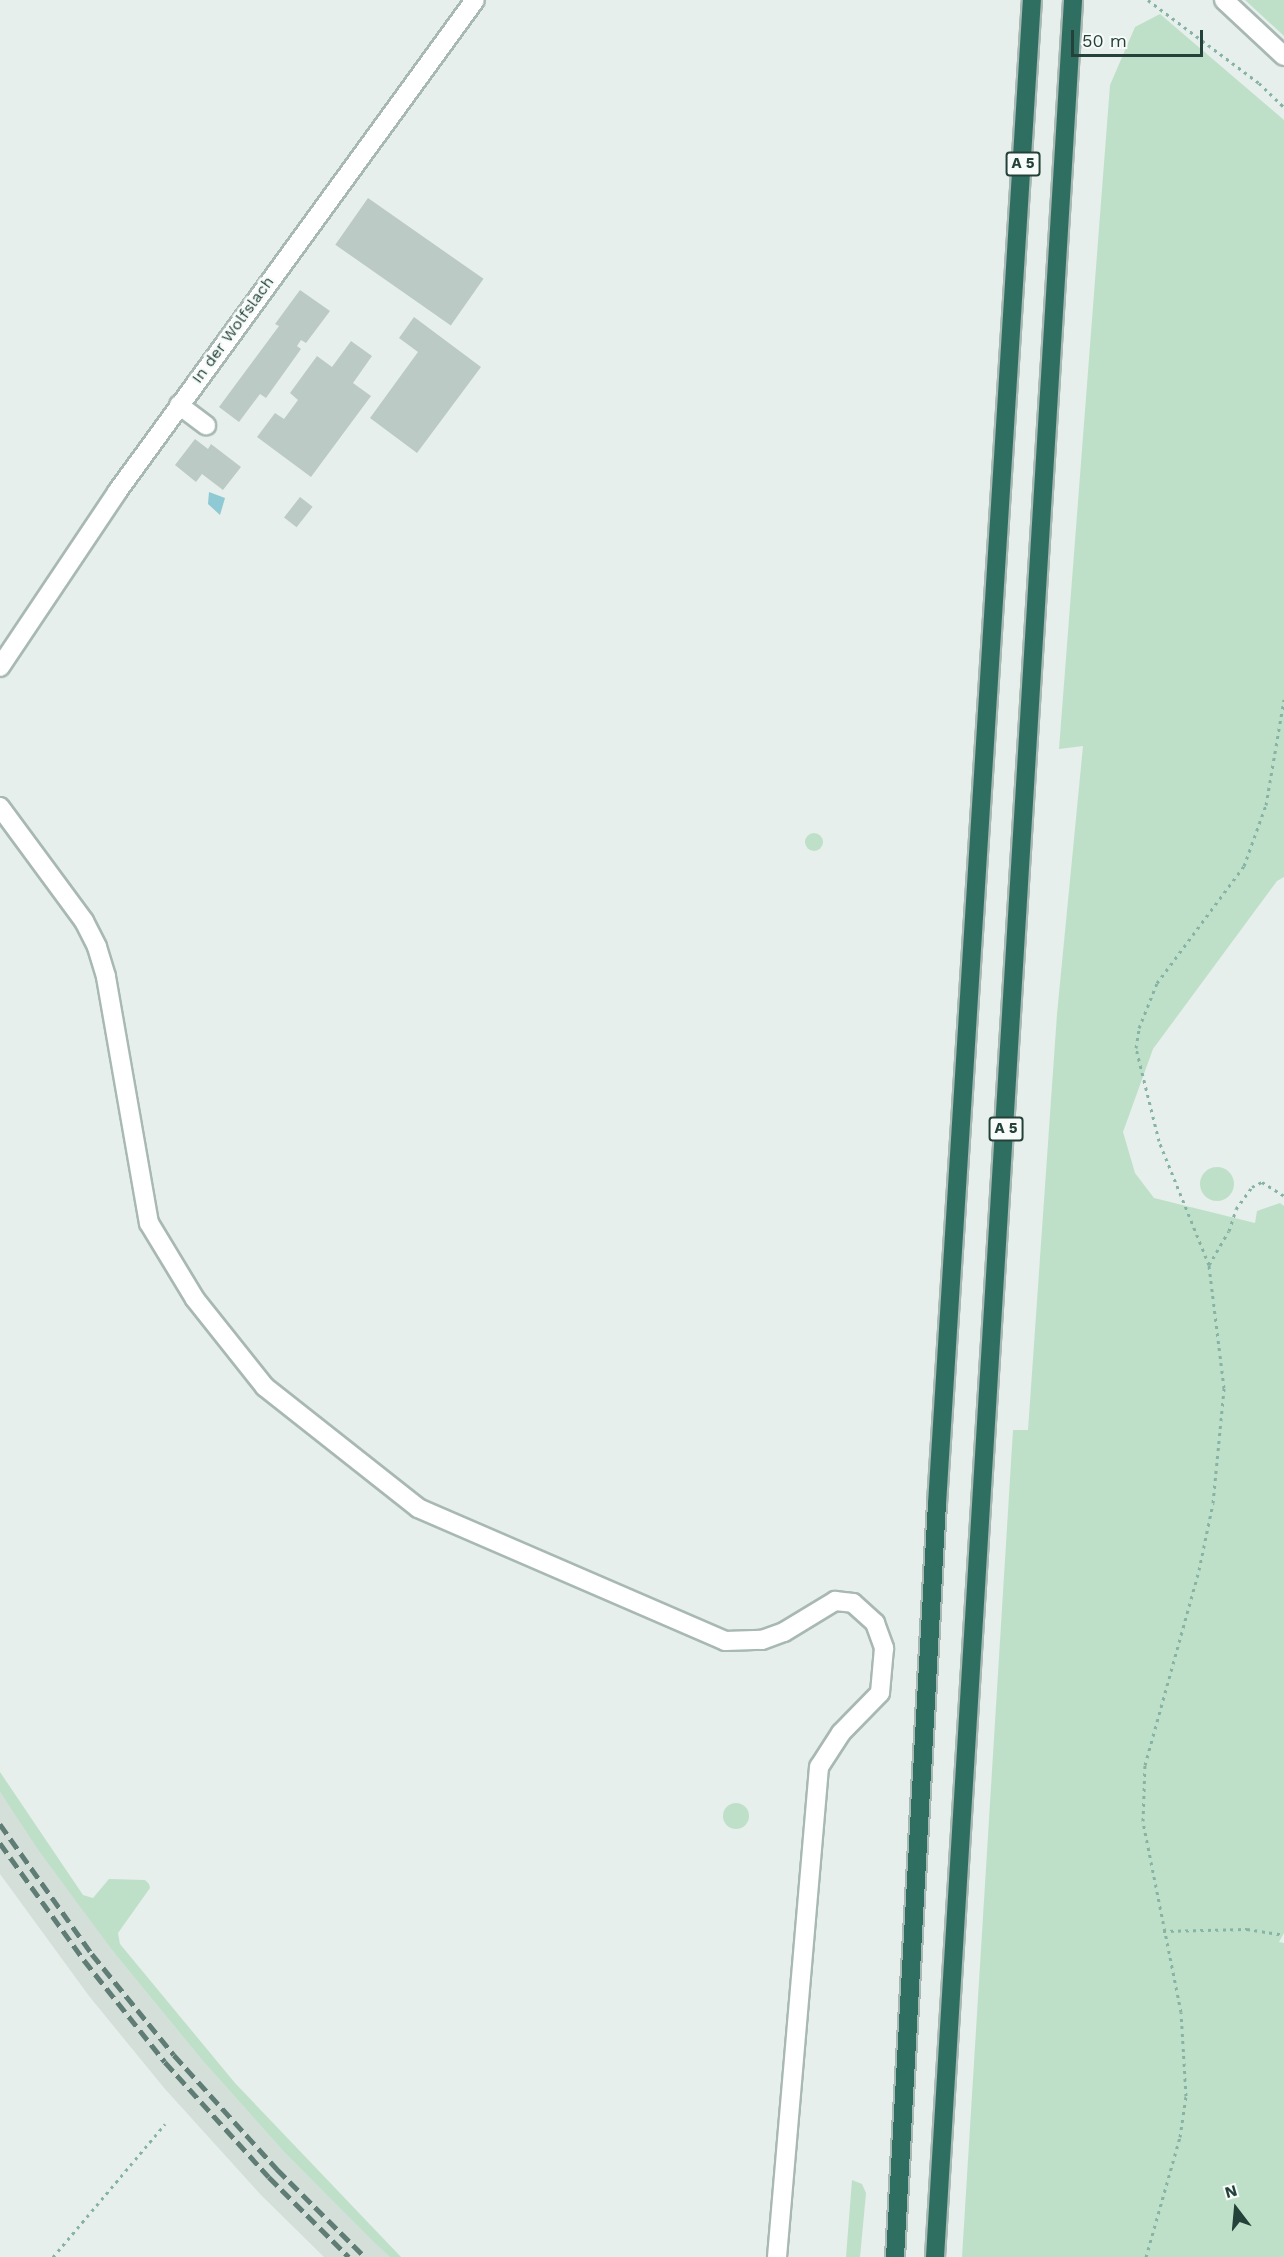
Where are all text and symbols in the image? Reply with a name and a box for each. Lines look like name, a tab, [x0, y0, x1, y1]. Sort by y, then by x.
scale bar	[1074, 18, 1206, 56]
text: 50 m	[1082, 30, 1127, 51]
road number: A 5	[1005, 152, 1041, 176]
street label: In der Wolfslach	[188, 273, 278, 387]
road number: A 5	[988, 1117, 1024, 1141]
north arrow	[1206, 2179, 1266, 2239]
text: N	[1223, 2180, 1239, 2202]

